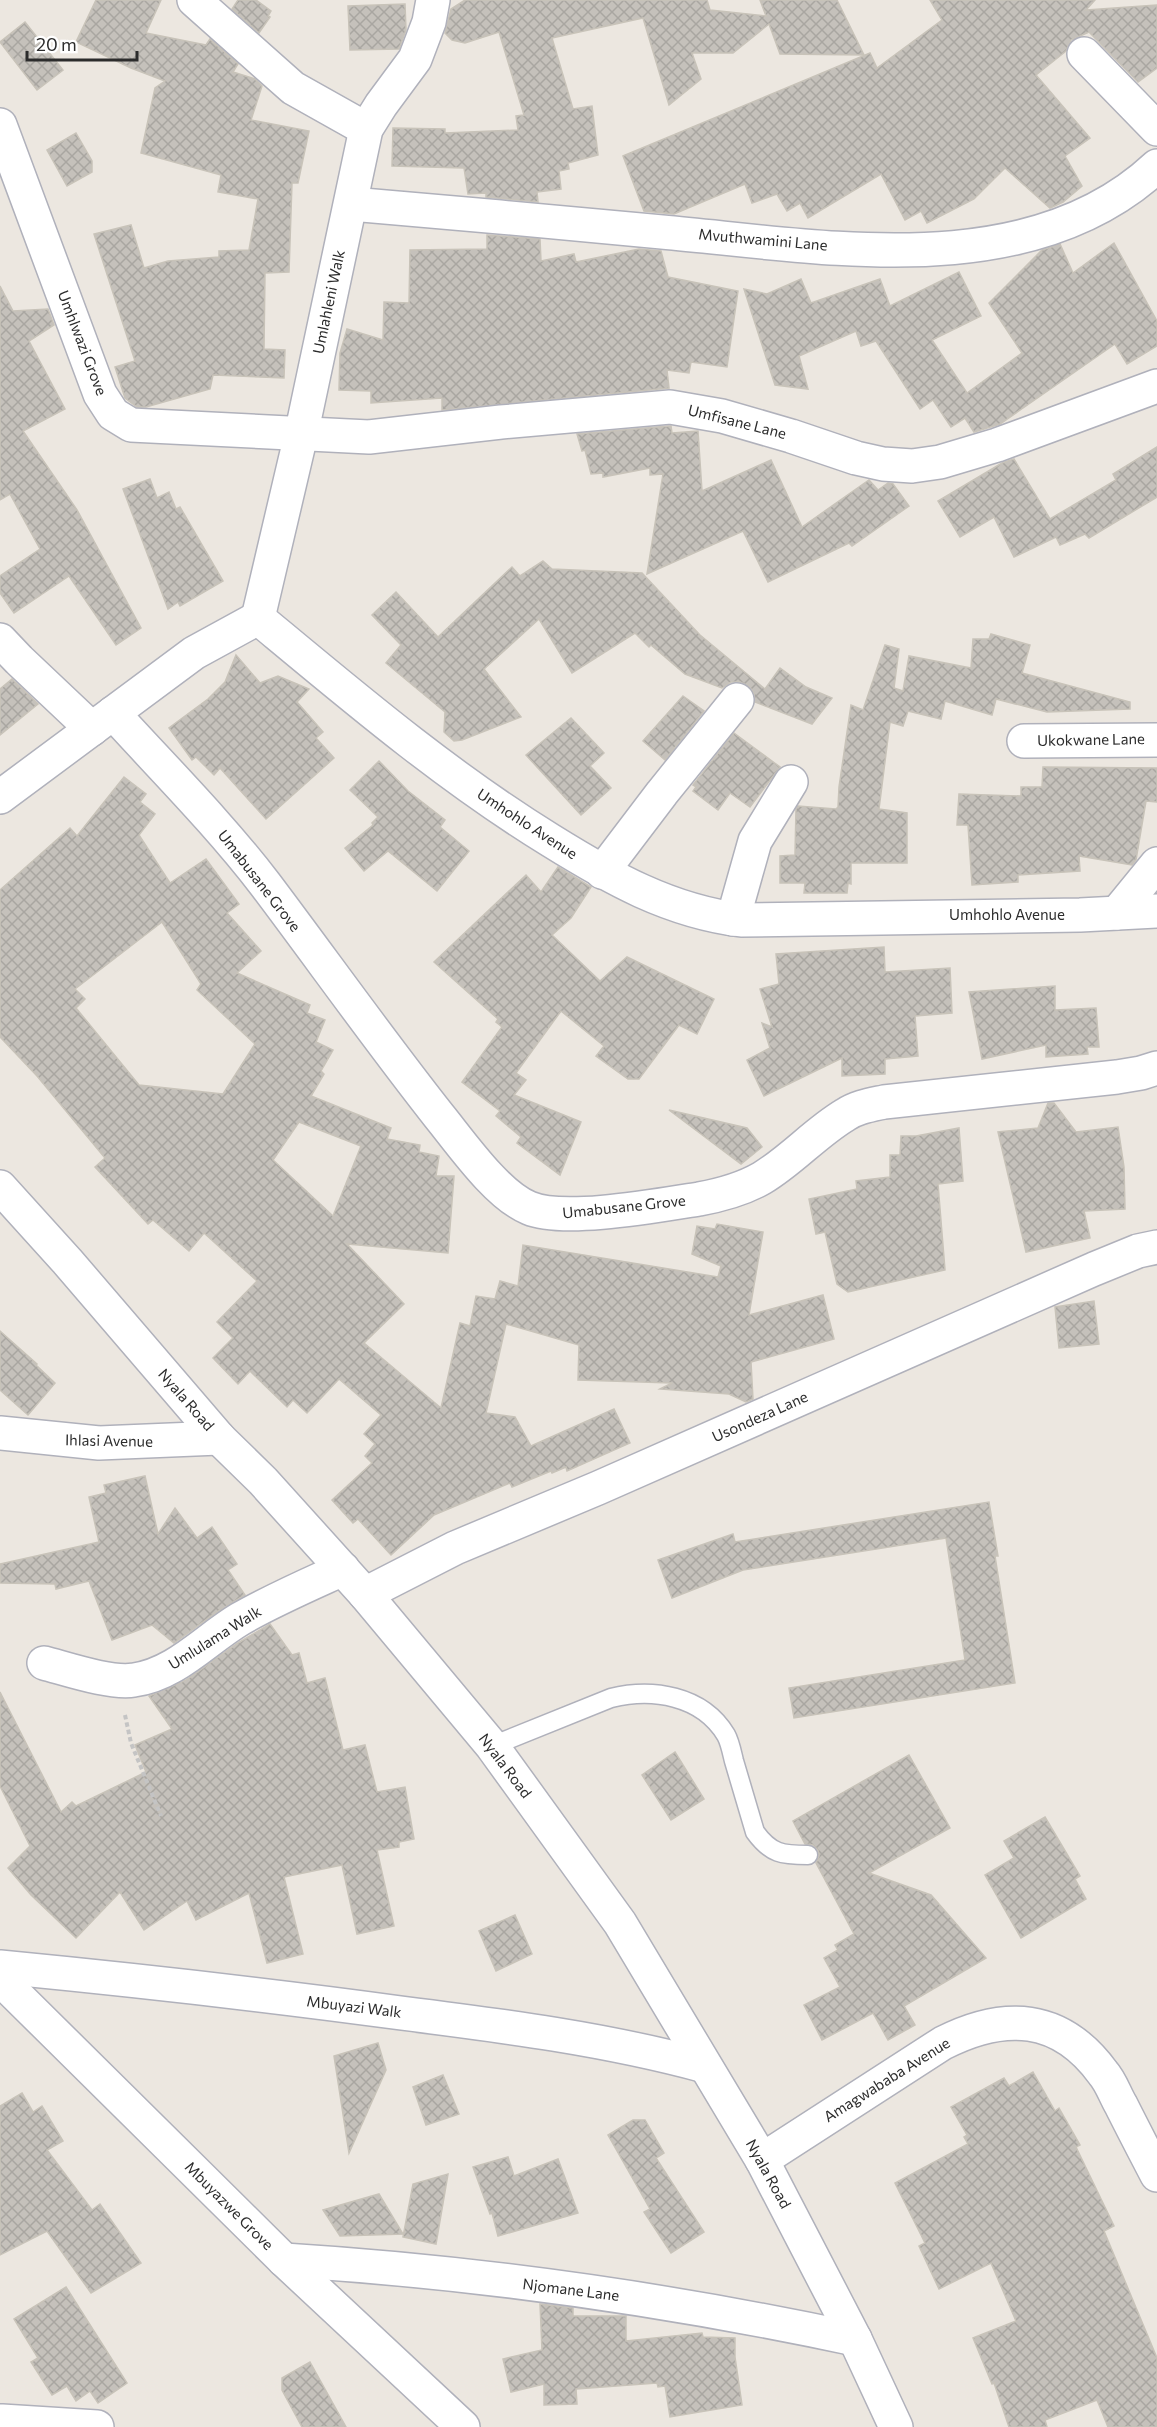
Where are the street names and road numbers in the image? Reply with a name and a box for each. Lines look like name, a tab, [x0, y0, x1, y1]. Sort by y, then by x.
street label: Mvuthwamini Lane	[698, 224, 828, 254]
street label: Umlahleni Walk	[308, 248, 348, 355]
street label: Umhlwazi Grove	[55, 288, 111, 398]
street label: Umfisane Lane	[686, 400, 788, 442]
street label: Ukokwane Lane	[1037, 729, 1145, 749]
street label: Umhohlo Avenue	[474, 784, 581, 862]
street label: Umabusane Grove	[215, 826, 305, 935]
street label: Umhohlo Avenue	[949, 905, 1065, 923]
street label: Umabusane Grove	[561, 1191, 687, 1221]
street label: Nyala Road	[155, 1365, 219, 1434]
street label: Usondeza Lane	[709, 1387, 810, 1445]
street label: Ihlasi Avenue	[65, 1430, 153, 1450]
street label: Umlulama Walk	[165, 1601, 264, 1673]
street label: Nyala Road	[476, 1730, 536, 1801]
street label: Mbuyazi Walk	[306, 1991, 403, 2021]
street label: Amagwababa Avenue	[820, 2033, 953, 2125]
street label: Nyala Road	[743, 2136, 795, 2211]
street label: Mbuyazwe Grove	[182, 2157, 278, 2253]
street label: Njomane Lane	[522, 2274, 621, 2304]

